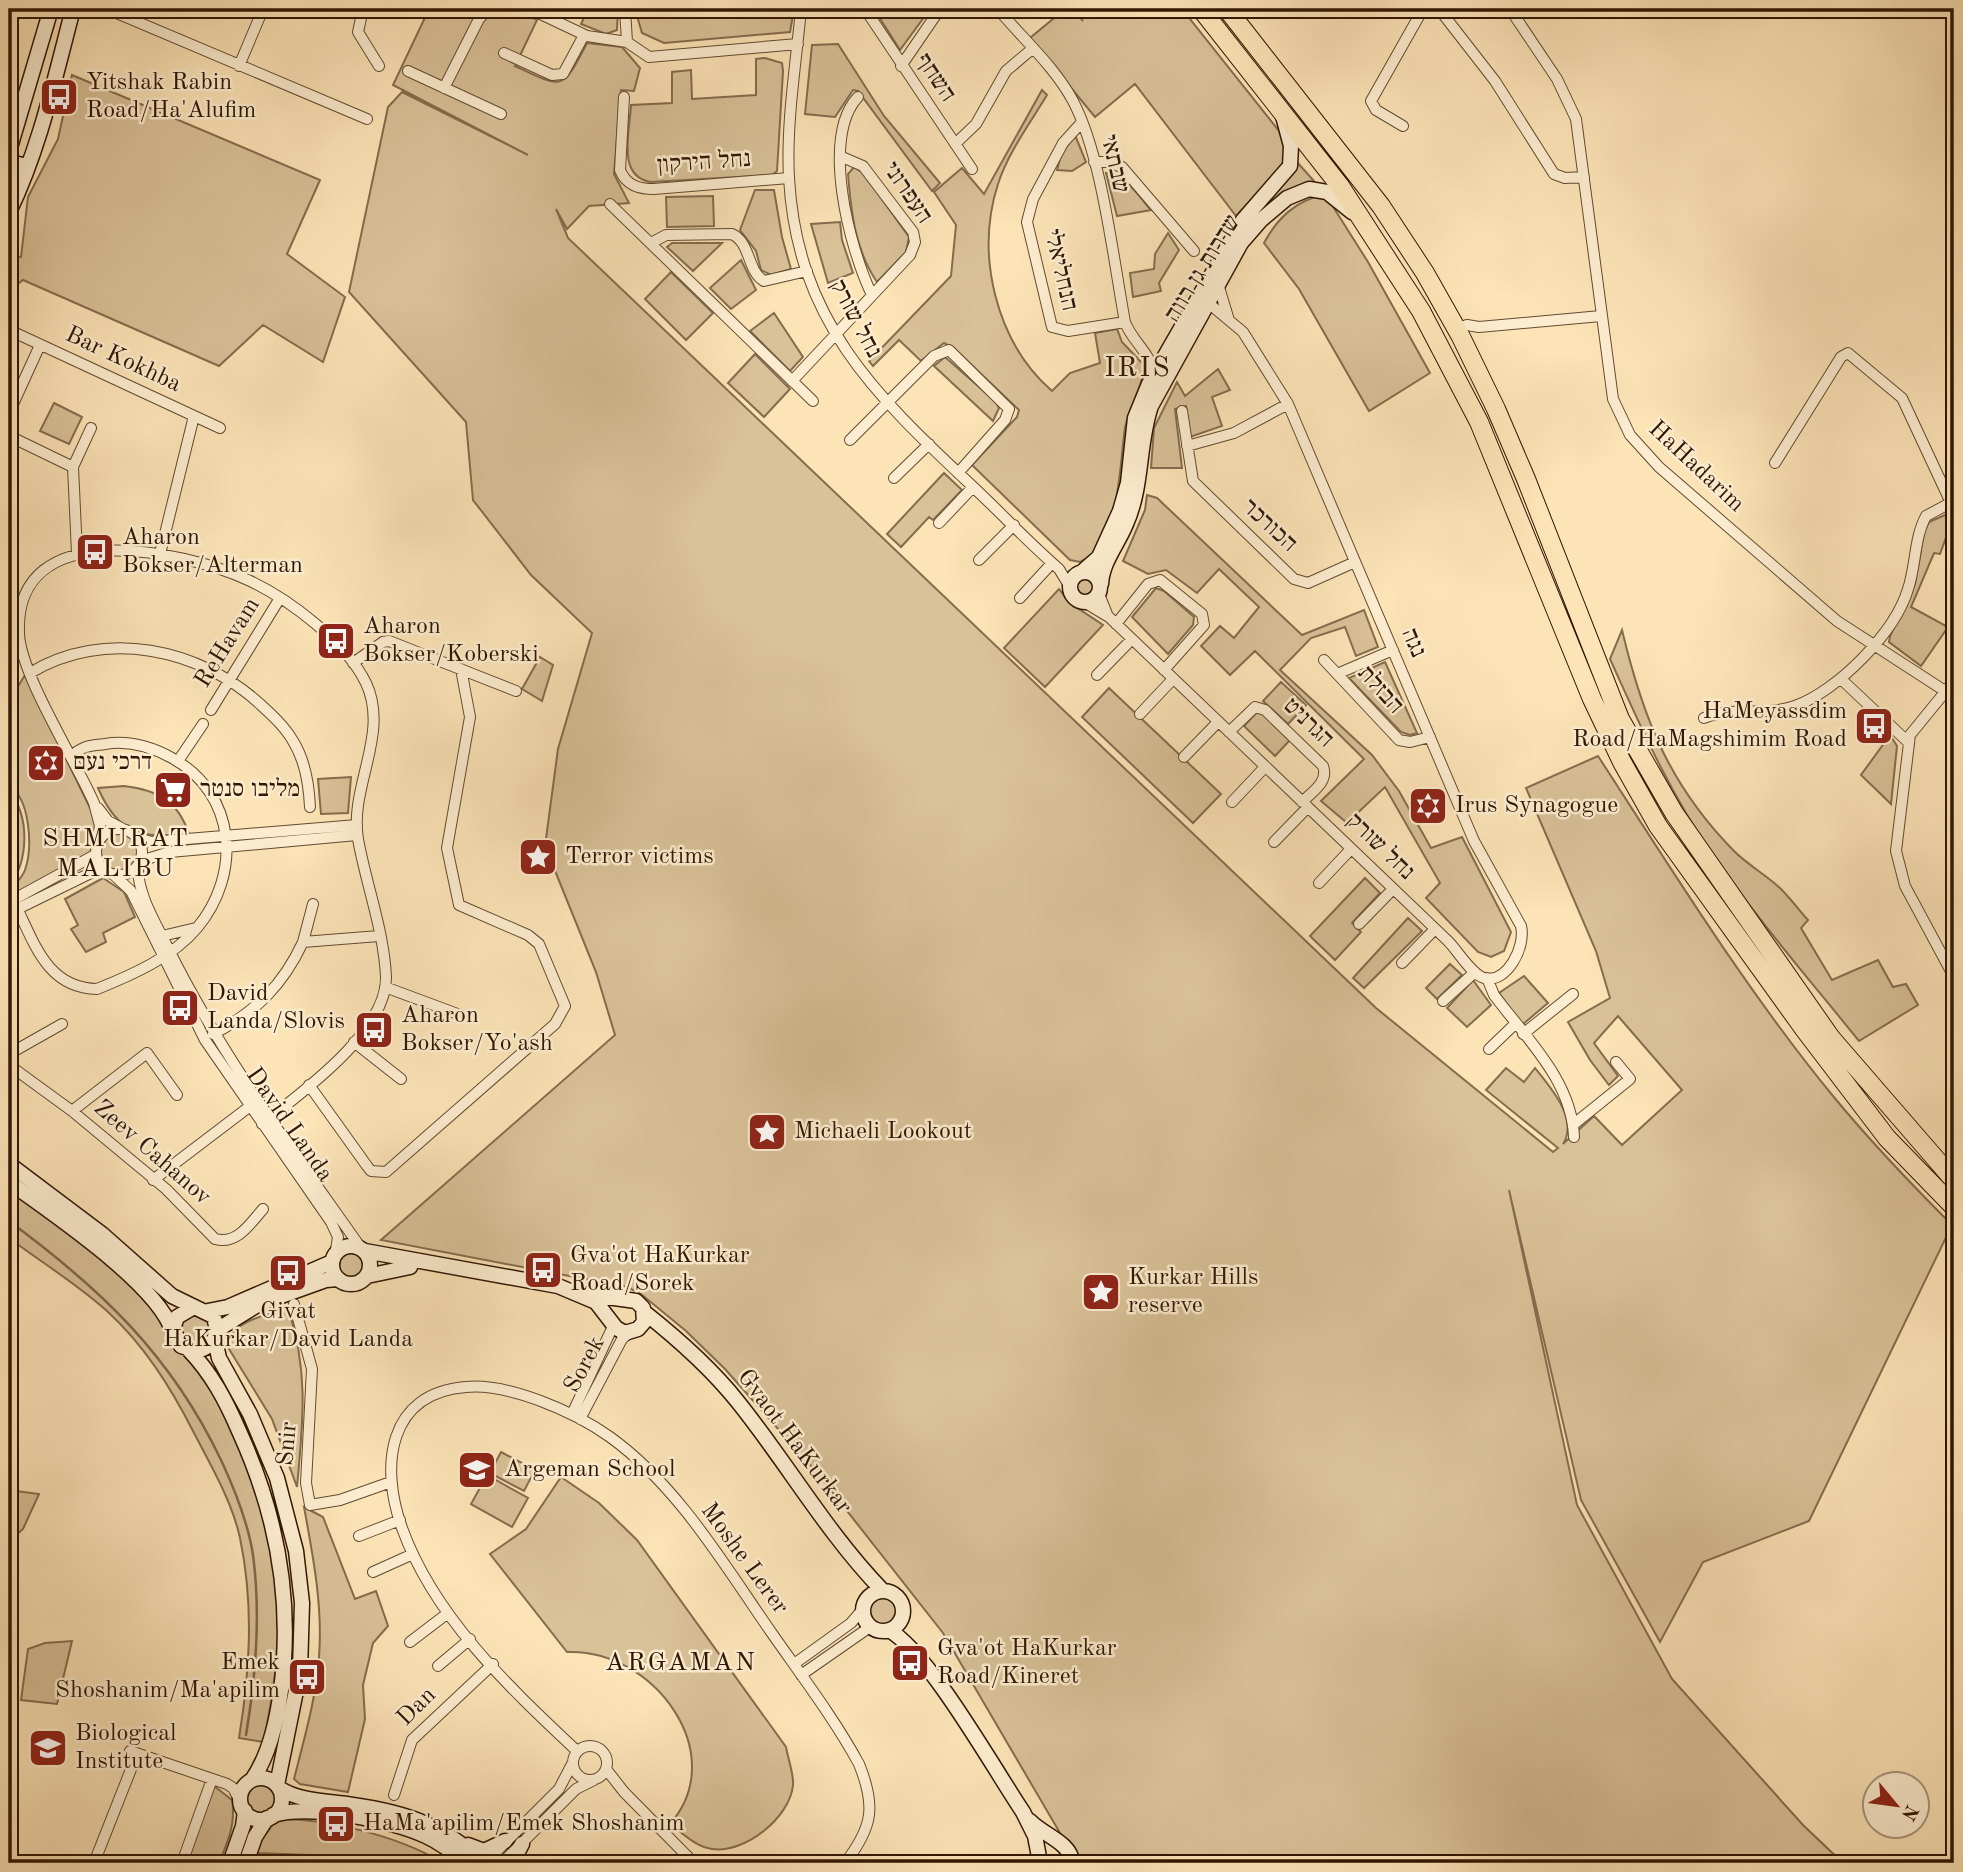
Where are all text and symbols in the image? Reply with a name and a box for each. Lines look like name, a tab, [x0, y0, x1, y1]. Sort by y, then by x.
street label: השחף	[910, 50, 960, 106]
place label: Yitshak Rabin Road/Ha'Alufim	[86, 71, 256, 123]
bus stop icon: Yitshak Rabin Road/Ha'Alufim	[38, 76, 80, 118]
street label: שבתאי	[1096, 132, 1132, 196]
street label: נחל הירקון	[656, 146, 752, 178]
street label: העפרוני	[878, 158, 936, 228]
street label: שדרות גן רווה	[1161, 211, 1245, 327]
street label: הנחליאלי	[1039, 226, 1083, 313]
street label: נחל שורק	[825, 275, 887, 362]
street label: Bar Kokhba	[61, 323, 185, 397]
district label: IRIS	[1104, 355, 1172, 383]
street label: HaHadarim	[1643, 417, 1749, 517]
street label: הכורכר	[1237, 495, 1301, 557]
place label: Aharon Bokser/Alterman	[122, 526, 303, 578]
bus stop icon: Aharon Bokser/Alterman	[74, 531, 116, 573]
street label: ReHavam	[191, 594, 265, 692]
place label: Aharon Bokser/Koberski	[363, 615, 539, 667]
bus stop icon: Aharon Bokser/Koberski	[315, 620, 357, 662]
street label: נגה	[1396, 625, 1430, 661]
street label: הבזלת	[1353, 660, 1409, 719]
street label: הגרניט	[1278, 694, 1338, 752]
place label: HaMeyassdim Road/HaMagshimim Road	[1572, 700, 1847, 752]
bus stop icon: HaMeyassdim Road/HaMagshimim Road	[1853, 705, 1895, 747]
synagogue icon: דרכי נעם	[25, 742, 67, 784]
place label: דרכי נעם	[73, 751, 152, 775]
supermarket icon: מליבו סנטר	[152, 769, 194, 811]
place label: מליבו סנטר	[200, 776, 300, 802]
synagogue icon: Irus Synagogue	[1407, 785, 1449, 827]
place label: Irus Synagogue	[1455, 794, 1618, 818]
street label: נחל שורק	[1341, 808, 1420, 885]
district label: SHMURAT MALIBU	[42, 826, 190, 882]
place icon: Terror victims	[517, 836, 559, 878]
place label: Terror victims	[565, 845, 714, 869]
place label: David Landa/Slovis	[207, 982, 345, 1034]
bus stop icon: David Landa/Slovis	[159, 987, 201, 1029]
place label: Aharon Bokser/Yo'ash	[401, 1004, 553, 1056]
bus stop icon: Aharon Bokser/Yo'ash	[353, 1009, 395, 1051]
street label: David Landa	[241, 1063, 337, 1187]
street label: Zeev Cahanov	[89, 1096, 215, 1210]
place icon: Michaeli Lookout	[746, 1111, 788, 1153]
place label: Michaeli Lookout	[794, 1120, 972, 1144]
place label: Gva'ot HaKurkar Road/Sorek	[570, 1244, 750, 1296]
bus stop icon: Gva'ot HaKurkar Road/Sorek	[522, 1249, 564, 1291]
bus stop icon: Givat HaKurkar/David Landa	[267, 1252, 309, 1294]
place label: Kurkar Hills reserve	[1128, 1266, 1258, 1318]
place icon: Kurkar Hills reserve	[1080, 1271, 1122, 1313]
place label: Givat HaKurkar/David Landa	[163, 1300, 413, 1352]
street label: Sorek	[560, 1333, 610, 1397]
street label: Gvaot HaKurkar	[732, 1365, 856, 1519]
street label: Snir	[274, 1421, 302, 1467]
school or university icon: Argeman School	[456, 1449, 498, 1491]
place label: Argeman School	[504, 1458, 675, 1482]
street label: Moshe Lerer	[696, 1499, 792, 1619]
place label: Gva'ot HaKurkar Road/Kineret	[937, 1637, 1117, 1689]
bus stop icon: Gva'ot HaKurkar Road/Kineret	[889, 1642, 931, 1684]
district label: ARGAMAN	[605, 1650, 757, 1676]
place label: Emek Shoshanim/Ma'apilim	[55, 1651, 280, 1703]
bus stop icon: Emek Shoshanim/Ma'apilim	[286, 1656, 328, 1698]
street label: Dan	[393, 1683, 441, 1731]
place label: Biological Institute	[75, 1722, 177, 1774]
school or university icon: Biological Institute	[27, 1727, 69, 1769]
north arrow	[1862, 1770, 1932, 1840]
text: N	[1897, 1801, 1921, 1823]
bus stop icon: HaMa'apilim/Emek Shoshanim	[315, 1803, 357, 1845]
place label: HaMa'apilim/Emek Shoshanim	[363, 1812, 685, 1836]

